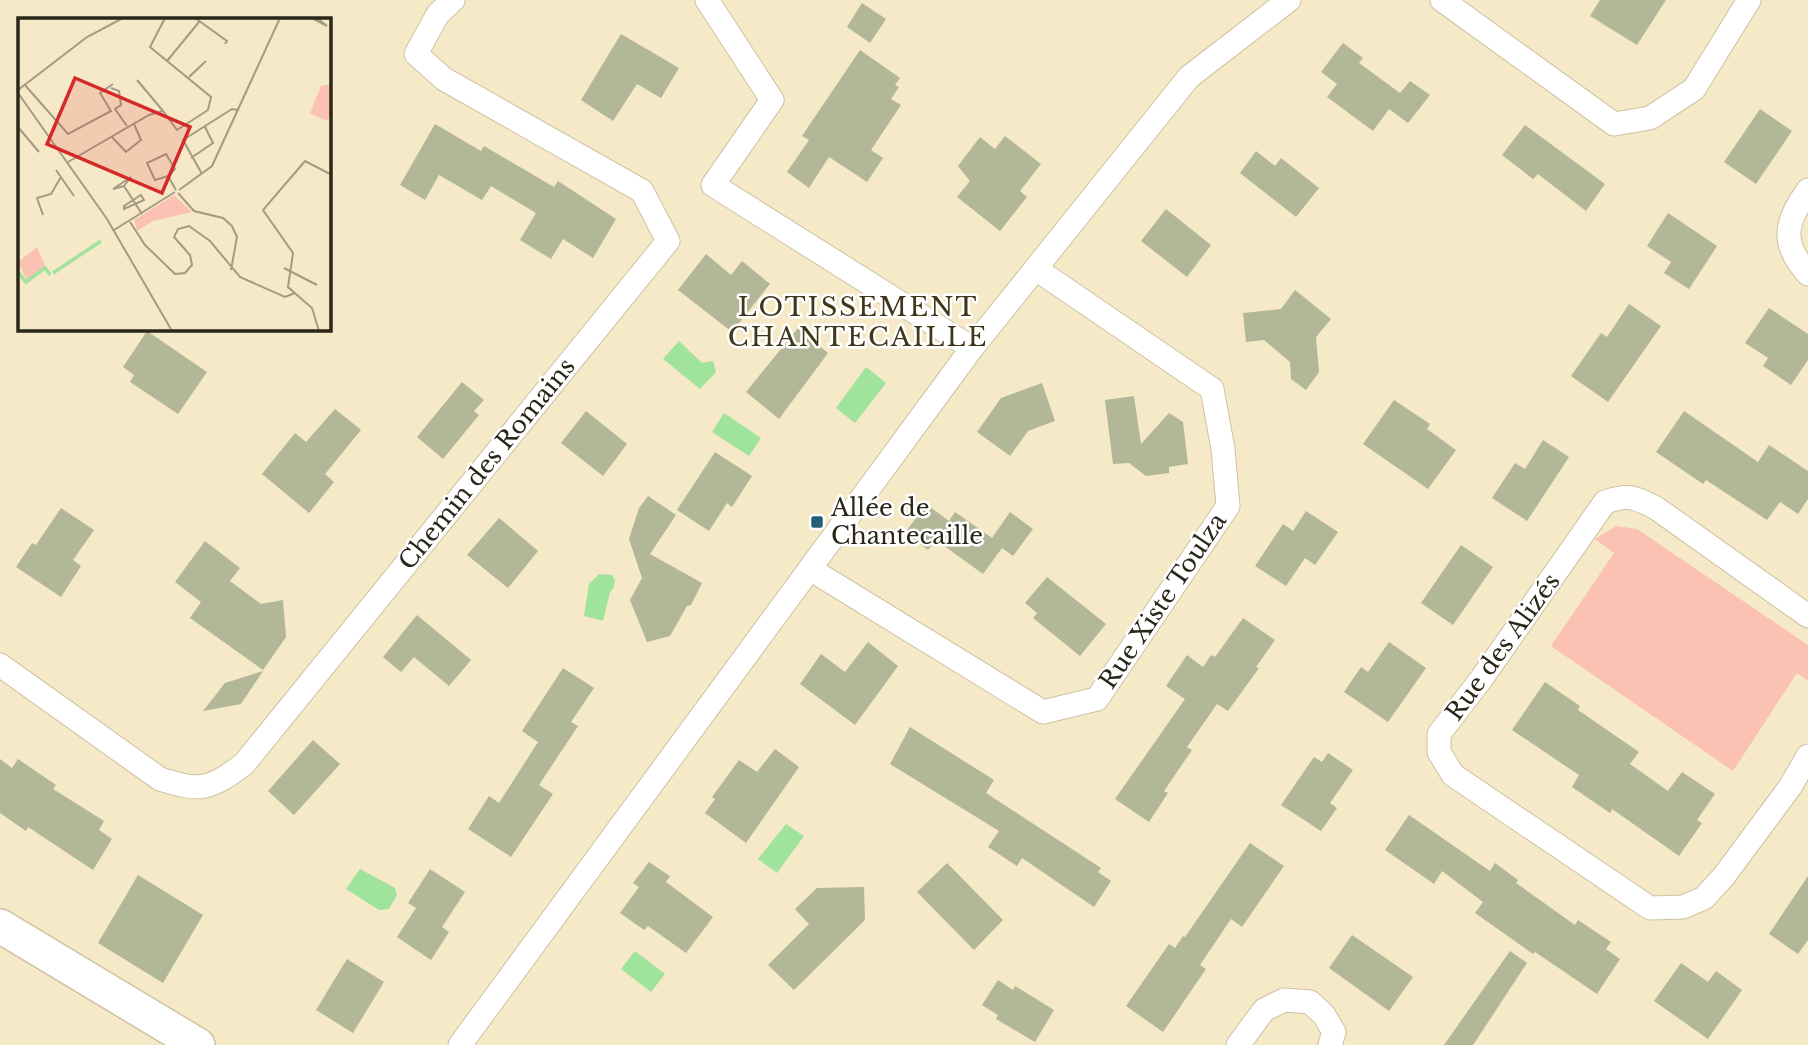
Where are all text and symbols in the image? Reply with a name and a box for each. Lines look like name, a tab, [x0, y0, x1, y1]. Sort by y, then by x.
inset map	[18, 18, 331, 331]
district label: LOTISSEMENT CHANTECAILLE	[728, 291, 988, 353]
street label: Chemin des Romains	[392, 352, 581, 575]
place label: Allée de Chantecaille	[830, 493, 983, 550]
street label: Rue Xiste Toulza	[1093, 507, 1233, 694]
marker: Allée de Chantecaille	[809, 514, 825, 530]
street label: Rue des Alizés	[1439, 567, 1566, 726]

